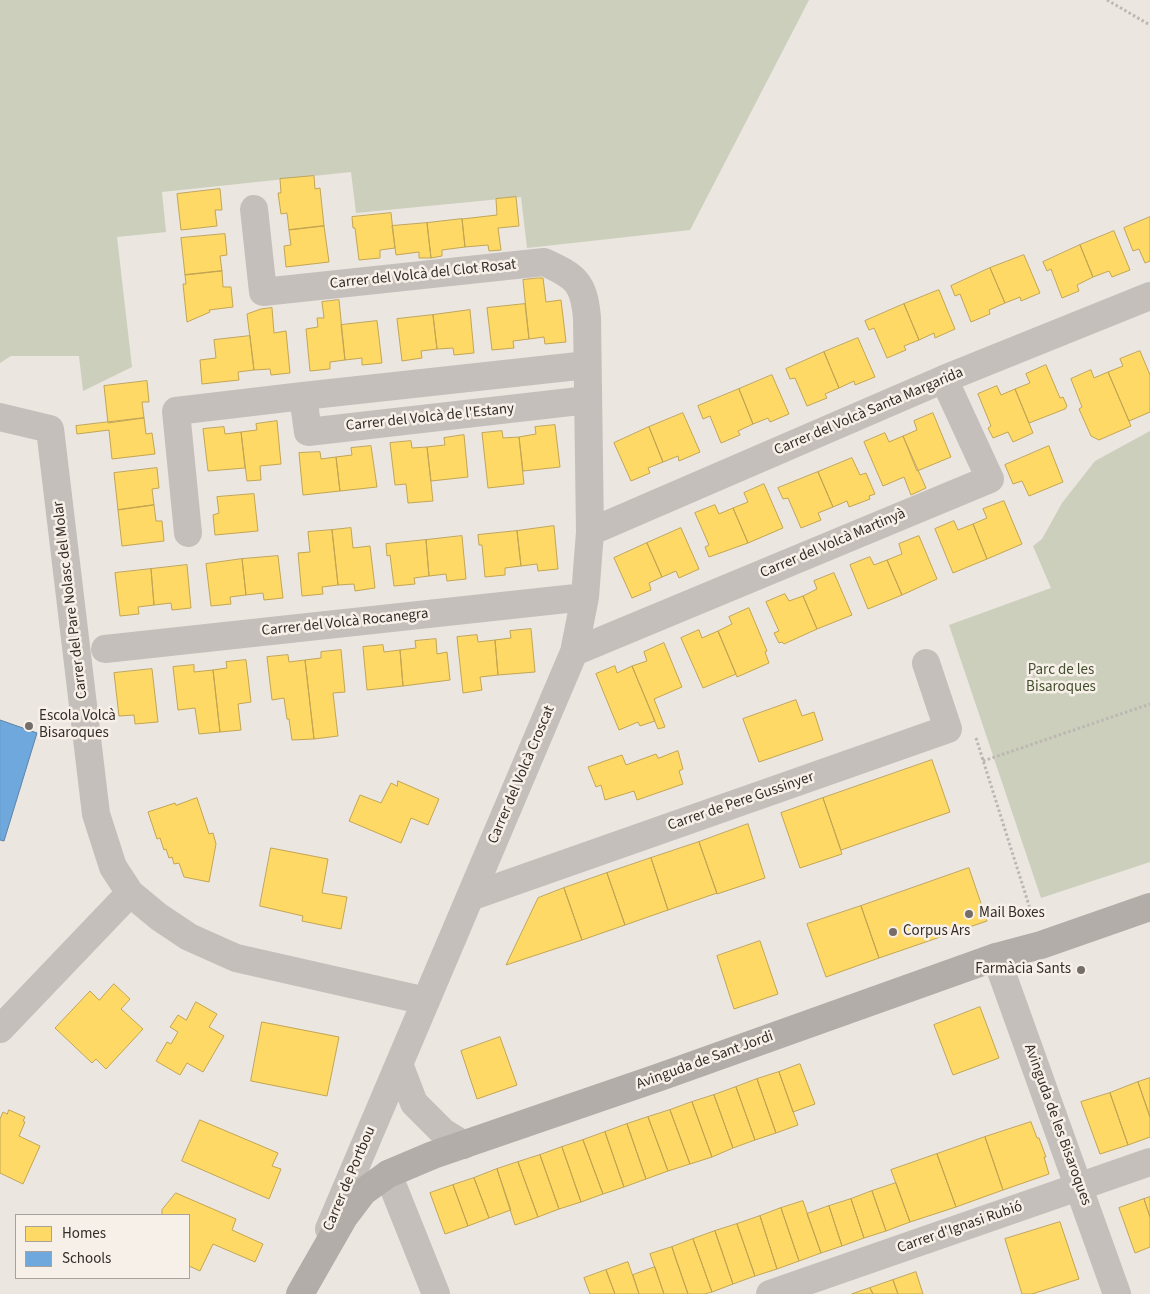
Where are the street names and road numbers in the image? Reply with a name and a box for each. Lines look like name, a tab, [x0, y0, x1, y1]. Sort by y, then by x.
street label: Carrer del Volcà del Clot Rosat	[329, 256, 517, 294]
street label: Carrer del Volcà Santa Margarida	[772, 364, 966, 460]
street label: Carrer del Volcà de l'Estany	[345, 400, 515, 436]
street label: Carrer del Pare Nolasc del Molar	[50, 500, 92, 700]
street label: Carrer del Volcà Martinyà	[758, 505, 908, 583]
street label: Carrer del Volcà Rocanegra	[261, 605, 429, 641]
street label: Carrer del Volcà Croscat	[485, 703, 559, 847]
street label: Carrer de Pere Gussinyer	[666, 769, 816, 835]
street label: Avinguda de Sant Jordi	[634, 1028, 776, 1094]
street label: Avinguda de les Bisaroques	[1019, 1042, 1095, 1208]
street label: Carrer de Portbou	[320, 1124, 380, 1234]
street label: Carrer d'Ignasi Rubió	[895, 1198, 1025, 1258]

